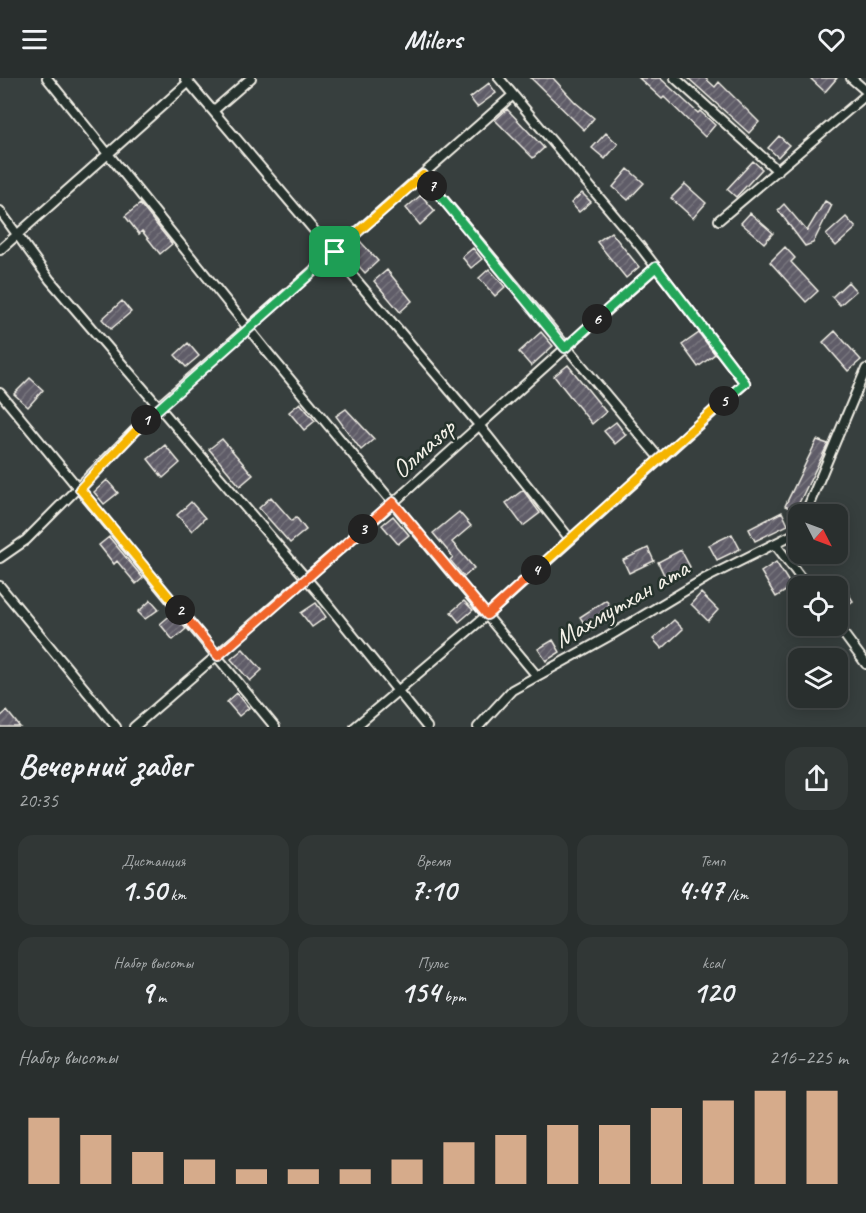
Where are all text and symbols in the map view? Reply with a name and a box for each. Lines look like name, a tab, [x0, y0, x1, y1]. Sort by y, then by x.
text: Milers	[404, 22, 462, 56]
icon: menu	[18, 23, 51, 56]
icon: heart	[815, 23, 848, 56]
pin: 7	[417, 171, 447, 201]
text: 7	[428, 176, 436, 196]
pin	[309, 226, 360, 277]
icon: arrive	[318, 235, 351, 268]
pin: 6	[582, 304, 612, 334]
text: 6	[593, 309, 601, 329]
pin: 5	[709, 386, 739, 416]
text: 5	[721, 391, 727, 411]
pin: 1	[131, 405, 161, 435]
text: 1	[142, 410, 150, 430]
street label: Олмазор	[384, 410, 463, 486]
north arrow	[788, 504, 848, 564]
map controls	[788, 504, 848, 708]
pin: 3	[348, 514, 378, 544]
text: 3	[359, 519, 367, 539]
street label: Махмутхан ата	[548, 551, 696, 655]
pin: 4	[521, 555, 551, 585]
text: 4	[532, 560, 540, 580]
button: locate	[788, 576, 848, 636]
pin: 2	[165, 595, 195, 625]
text: 2	[176, 600, 184, 620]
button: layers	[788, 648, 848, 708]
text: Вечерний забег	[18, 744, 191, 786]
button: share	[785, 747, 848, 810]
text: 20:35	[18, 788, 58, 813]
text: Дистанция	[121, 851, 185, 871]
text: Время	[416, 851, 450, 871]
text: Темп	[700, 851, 726, 871]
text: 1.50	[121, 871, 167, 909]
text: 7:10	[410, 871, 456, 909]
text: 4:47	[677, 871, 723, 909]
text: km	[167, 885, 186, 905]
text: /km	[723, 885, 748, 905]
text: Набор высоты	[114, 953, 193, 973]
text: Пульс	[418, 953, 448, 973]
text: kcal	[702, 953, 723, 973]
text: 9	[140, 973, 153, 1011]
text: 154	[400, 973, 440, 1011]
text: 120	[692, 973, 733, 1011]
text: m	[153, 987, 166, 1007]
text: bpm	[440, 987, 466, 1007]
text: Набор высоты	[18, 1045, 117, 1070]
text: 216–225 m	[769, 1045, 848, 1070]

